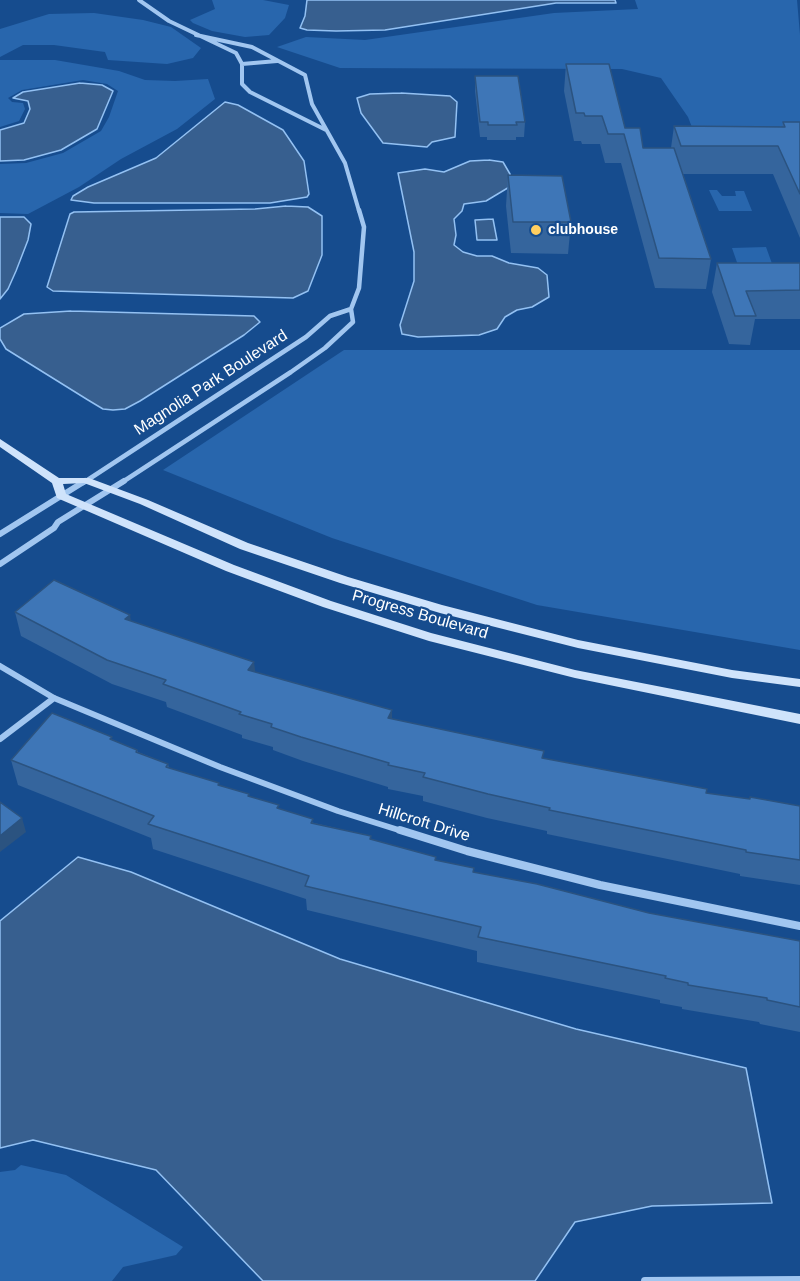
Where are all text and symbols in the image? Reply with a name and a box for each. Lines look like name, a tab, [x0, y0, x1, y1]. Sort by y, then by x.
place label: clubhouse	[548, 222, 618, 238]
marker: clubhouse	[529, 223, 543, 237]
street label: Magnolia Park Boulevard	[131, 326, 291, 440]
street label: Progress Boulevard	[350, 586, 490, 644]
street label: Hillcroft Drive	[376, 800, 472, 846]

